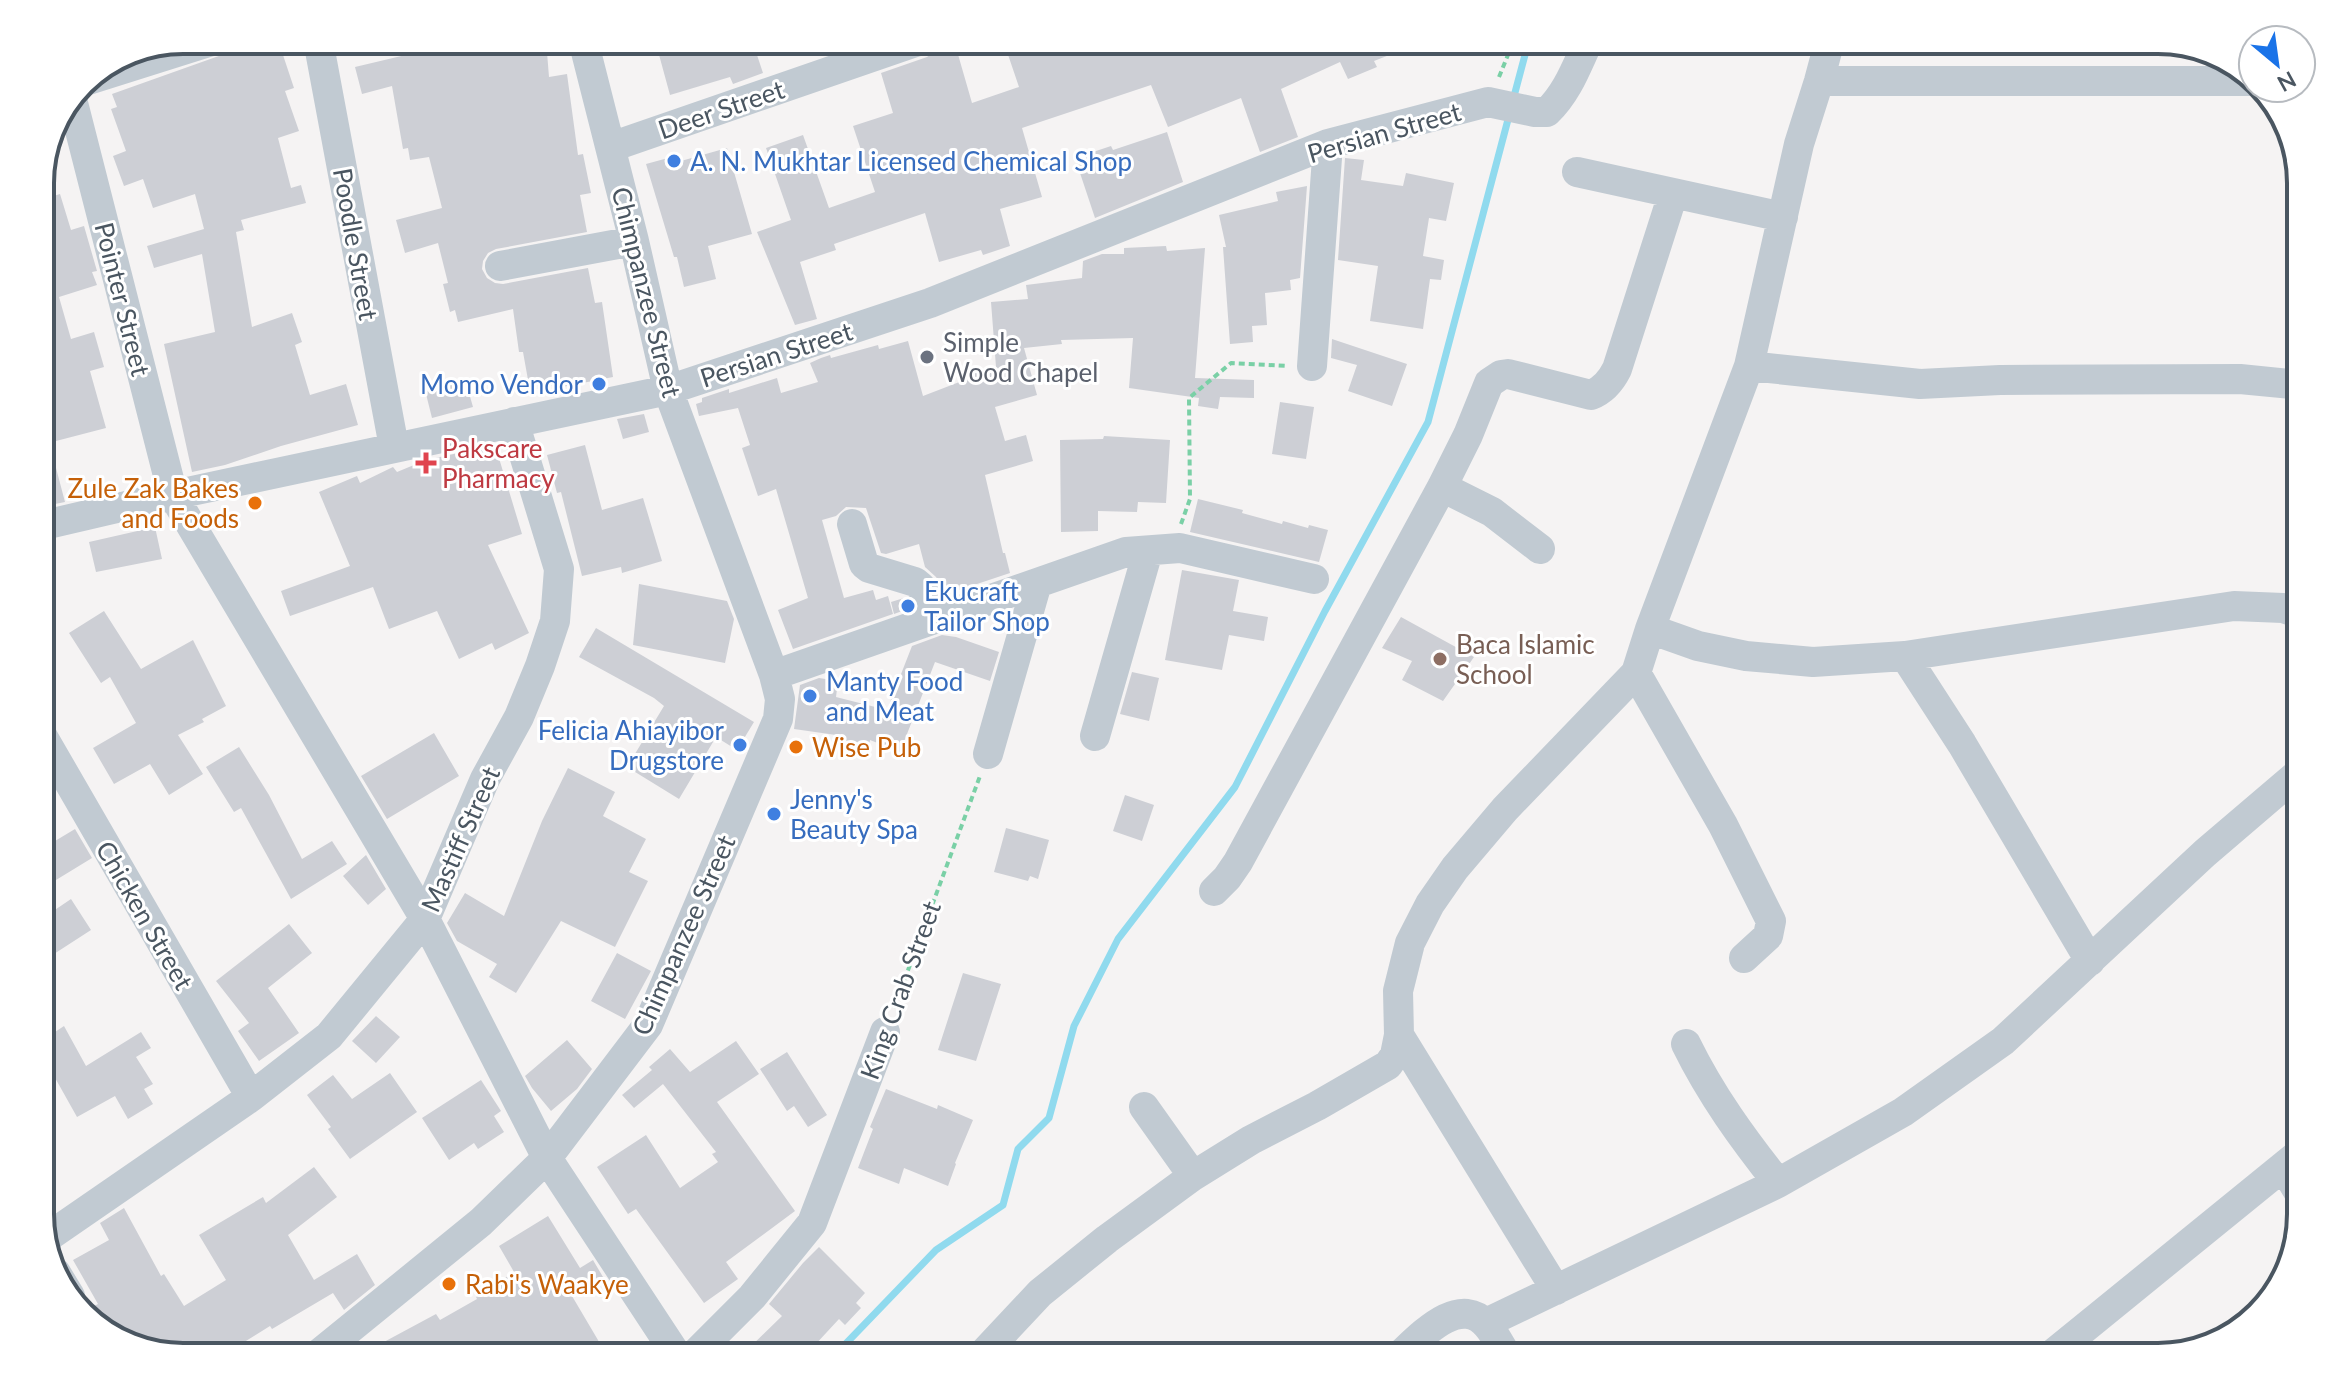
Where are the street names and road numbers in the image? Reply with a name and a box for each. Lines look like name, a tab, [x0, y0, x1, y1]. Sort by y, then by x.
street label: Deer Street	[654, 72, 789, 145]
street label: Persian Street	[1304, 95, 1465, 169]
street label: Poodle Street	[327, 165, 385, 323]
street label: Chimpanzee Street	[605, 184, 689, 401]
street label: Pointer Street	[88, 219, 158, 380]
street label: Persian Street	[696, 314, 857, 394]
street label: Mastiff Street	[414, 761, 507, 917]
street label: Chimpanzee Street	[625, 829, 742, 1040]
street label: Chicken Street	[90, 835, 201, 996]
street label: King Crab Street	[853, 896, 947, 1083]

